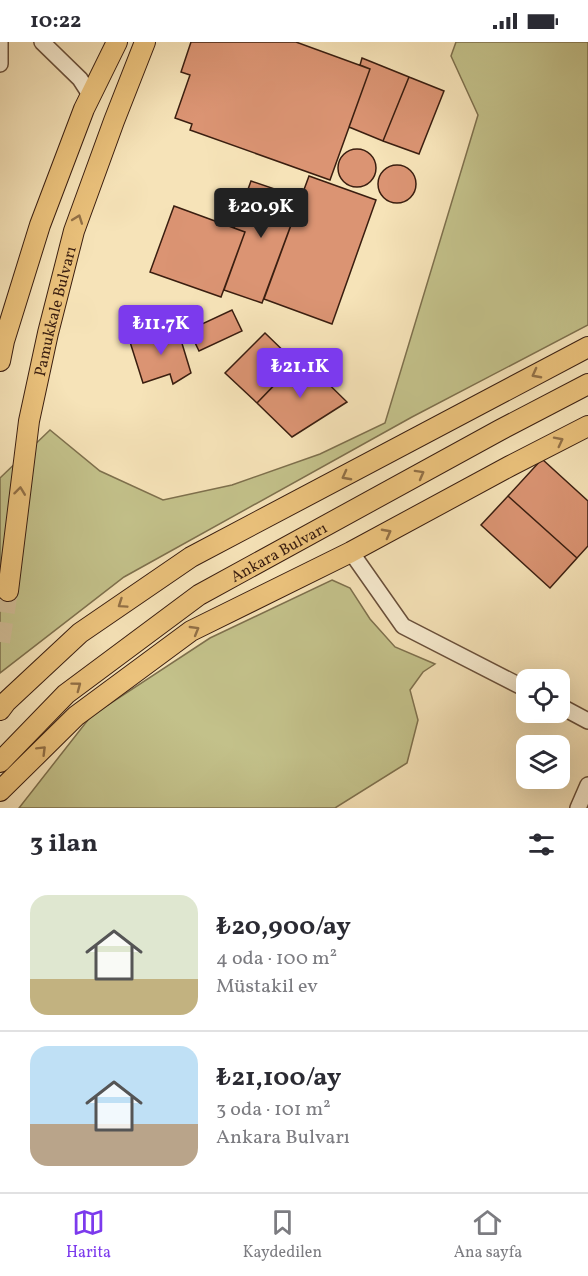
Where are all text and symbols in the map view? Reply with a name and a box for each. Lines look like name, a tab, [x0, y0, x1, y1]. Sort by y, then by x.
text: 10:22	[30, 6, 82, 37]
pin: ₺20.9K	[212, 188, 310, 239]
text: ₺20.9K	[228, 193, 294, 221]
one-way arrow	[71, 214, 84, 225]
street label: Pamukkale Bulvarı	[30, 244, 83, 379]
pin: ₺11.7K	[112, 305, 210, 356]
text: ₺11.7K	[132, 310, 190, 338]
pin: ₺21.1K	[251, 348, 349, 399]
text: ₺21.1K	[271, 353, 329, 381]
one-way arrow	[532, 367, 543, 378]
one-way arrow	[553, 437, 564, 448]
one-way arrow	[341, 469, 352, 480]
one-way arrow	[414, 470, 425, 481]
one-way arrow	[13, 487, 26, 496]
street label: Ankara Bulvarı	[227, 518, 332, 589]
one-way arrow	[381, 529, 392, 540]
one-way arrow	[118, 597, 129, 608]
one-way arrow	[189, 626, 199, 637]
map controls	[516, 669, 570, 789]
button: locate	[516, 669, 570, 723]
one-way arrow	[70, 682, 81, 693]
button: layers	[516, 735, 570, 789]
one-way arrow	[35, 746, 45, 757]
text: 3 ilan	[30, 826, 98, 862]
icon: filters	[525, 828, 558, 861]
text: ₺20,900/ay	[216, 909, 351, 945]
icon: home	[78, 919, 150, 991]
text: 4 oda · 100 m²	[216, 945, 337, 973]
text: Müstakil ev	[216, 973, 318, 1001]
text: ₺21,100/ay	[216, 1060, 341, 1096]
icon: home	[78, 1070, 150, 1142]
text: 3 oda · 101 m²	[216, 1096, 331, 1124]
text: Ankara Bulvarı	[216, 1124, 350, 1152]
tab: Harita	[66, 1206, 111, 1264]
tab: Kaydedilen	[243, 1206, 322, 1264]
tab: Ana sayfa	[454, 1206, 522, 1264]

